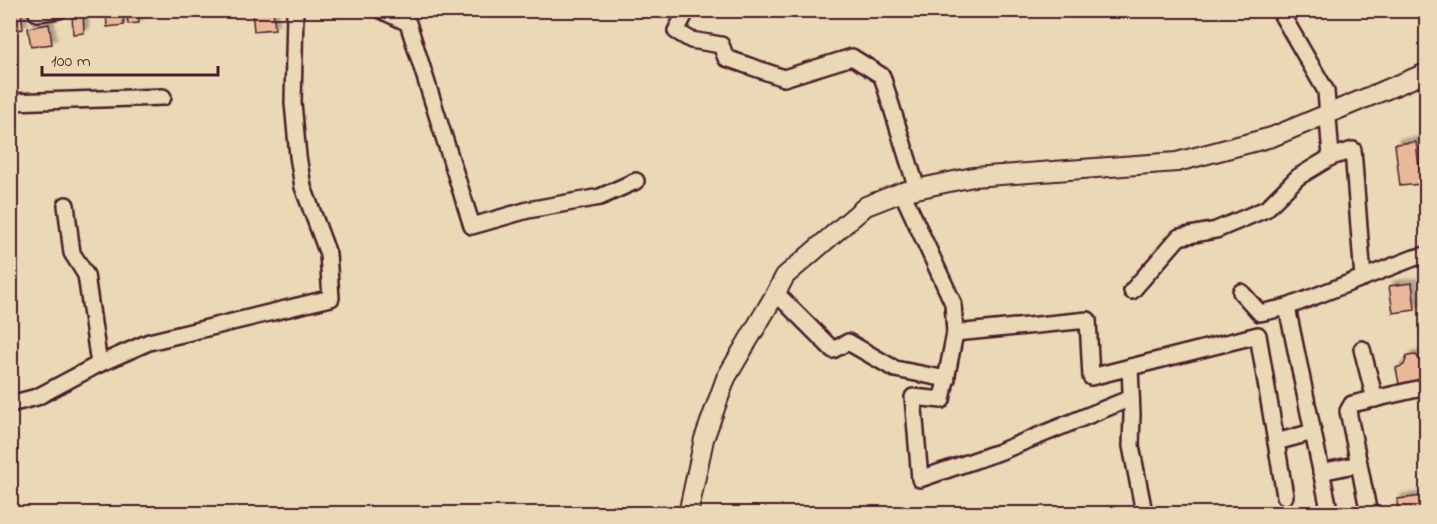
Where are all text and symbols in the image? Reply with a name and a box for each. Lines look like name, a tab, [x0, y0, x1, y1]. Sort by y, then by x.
scale bar	[42, 39, 218, 77]
text: 100 m	[51, 49, 91, 75]

